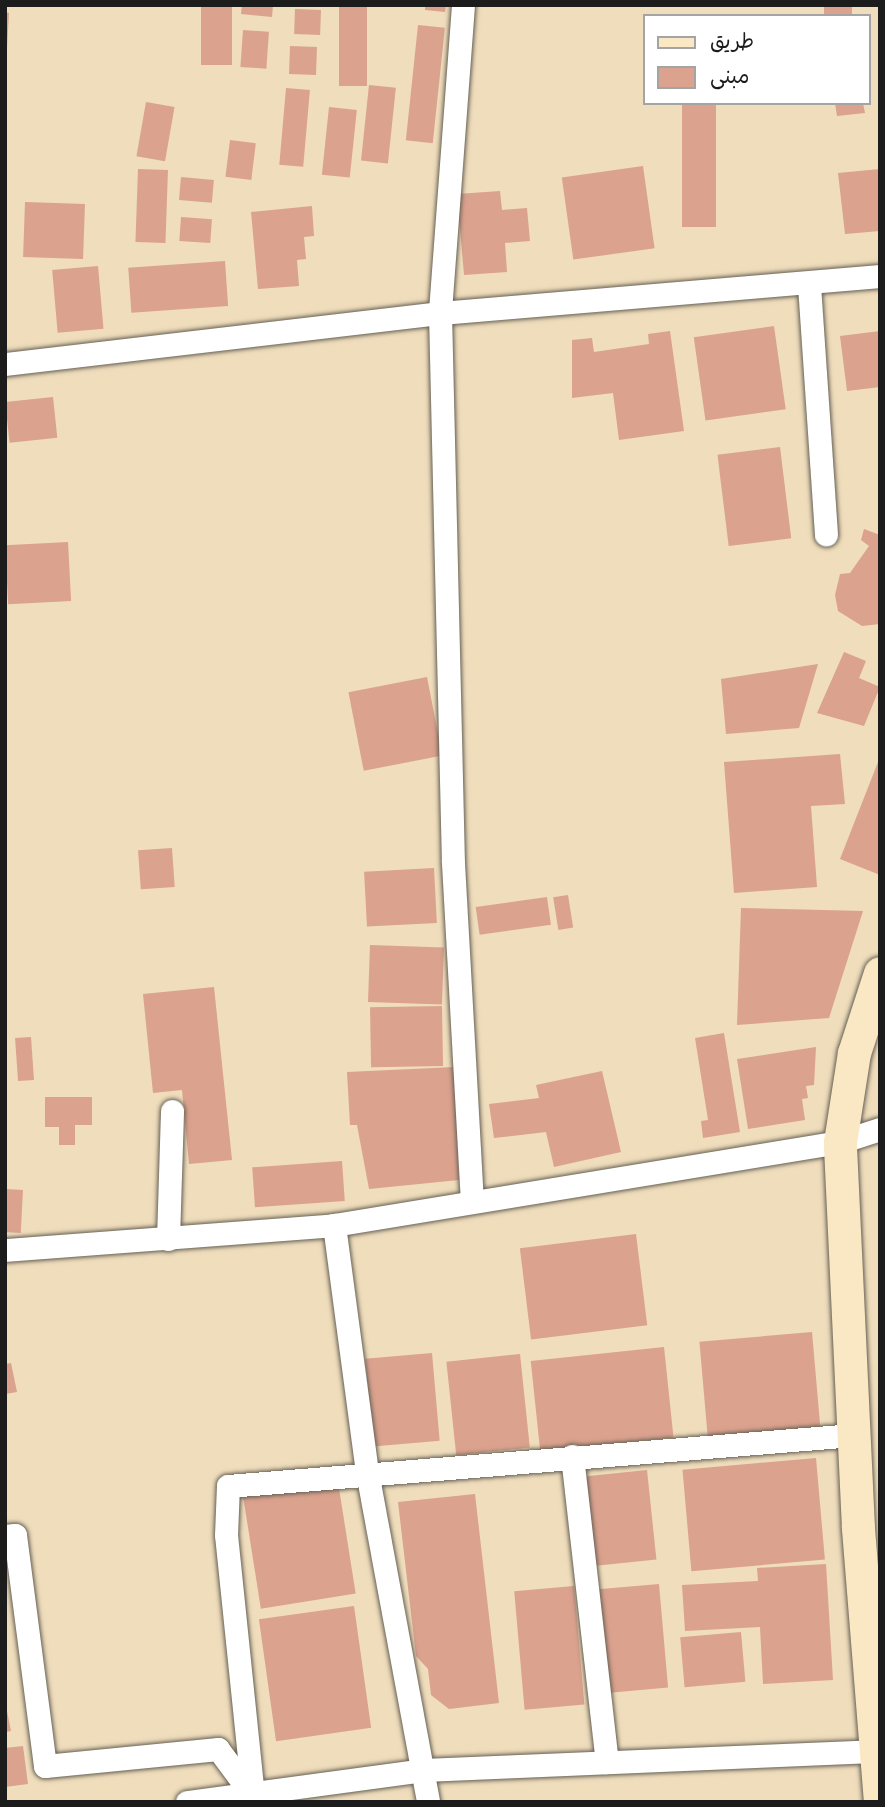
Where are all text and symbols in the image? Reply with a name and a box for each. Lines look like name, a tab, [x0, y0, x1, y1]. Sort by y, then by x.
legend	[644, 14, 871, 105]
text: طريق	[710, 29, 754, 53]
text: مبنى	[710, 64, 749, 88]

